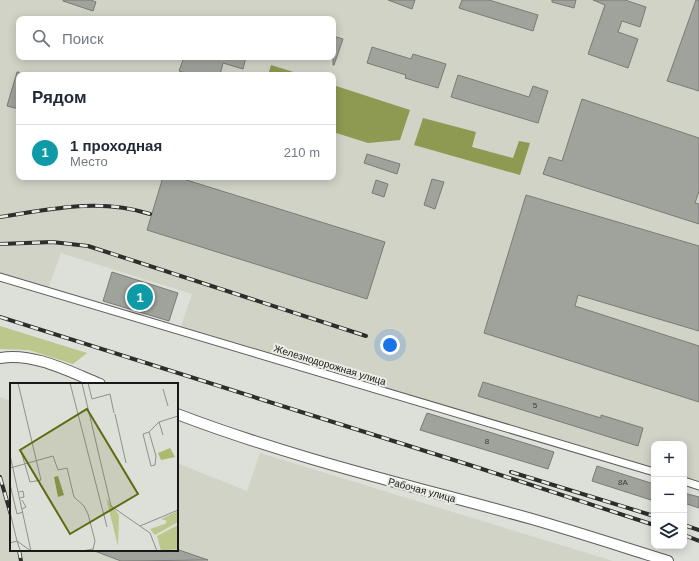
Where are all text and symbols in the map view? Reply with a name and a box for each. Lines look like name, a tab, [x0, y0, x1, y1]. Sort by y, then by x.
search box	[16, 16, 336, 60]
icon: search	[30, 27, 52, 49]
text: Поиск	[62, 30, 104, 47]
text: Рядом	[32, 88, 87, 107]
text: 1 проходная	[70, 137, 162, 154]
text: 1	[41, 145, 49, 160]
text: 210 m	[284, 145, 320, 160]
text: Место	[70, 154, 108, 169]
pin: 1	[127, 282, 153, 312]
your location	[380, 335, 400, 355]
street label: Железнодорожная улица	[273, 343, 388, 387]
inset map	[10, 383, 178, 551]
house number: 5	[533, 401, 538, 410]
house number: 8	[485, 437, 490, 446]
map controls	[651, 441, 687, 549]
button: +	[651, 441, 687, 477]
street label: Рабочая улица	[387, 476, 457, 504]
button: −	[651, 477, 687, 513]
house number: 8А	[618, 478, 629, 487]
button: layers	[651, 513, 687, 549]

